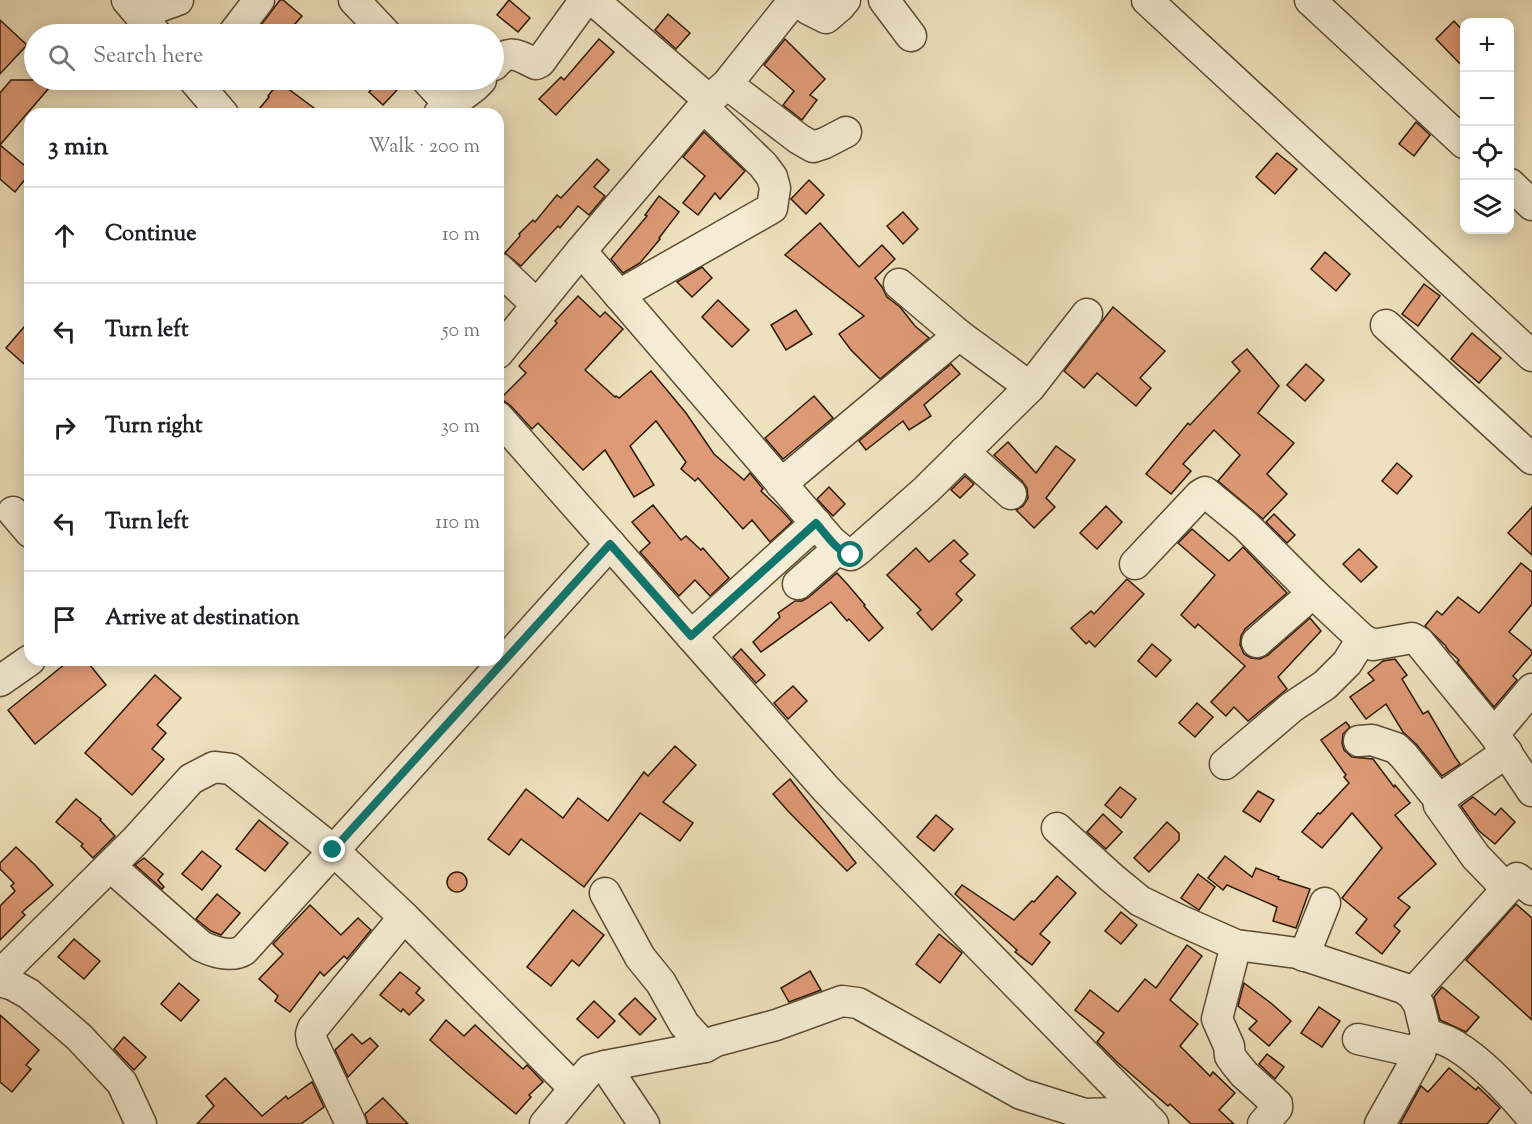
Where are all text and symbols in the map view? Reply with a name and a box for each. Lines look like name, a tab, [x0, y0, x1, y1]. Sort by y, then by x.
map controls	[1460, 18, 1514, 234]
button: +	[1460, 18, 1514, 72]
search box	[24, 24, 504, 90]
icon: search	[45, 41, 78, 74]
text: Search here	[93, 41, 203, 73]
button: −	[1460, 72, 1514, 126]
button: locate	[1460, 126, 1514, 180]
text: 3 min	[48, 129, 108, 166]
text: Walk · 200 m	[368, 133, 480, 162]
button: layers	[1460, 180, 1514, 234]
icon: ahead	[48, 219, 81, 252]
text: Continue	[105, 219, 196, 251]
text: 10 m	[442, 221, 480, 250]
icon: left	[48, 315, 81, 348]
text: Turn left	[105, 315, 188, 347]
text: 50 m	[442, 317, 480, 346]
icon: right	[48, 411, 81, 444]
text: Turn right	[105, 411, 202, 443]
text: 30 m	[441, 413, 480, 442]
icon: left	[48, 507, 81, 540]
text: Turn left	[105, 507, 188, 539]
text: 110 m	[435, 509, 480, 538]
route start	[837, 541, 863, 567]
icon: arrive	[48, 603, 81, 636]
text: Arrive at destination	[105, 603, 300, 635]
route end	[319, 836, 345, 862]

